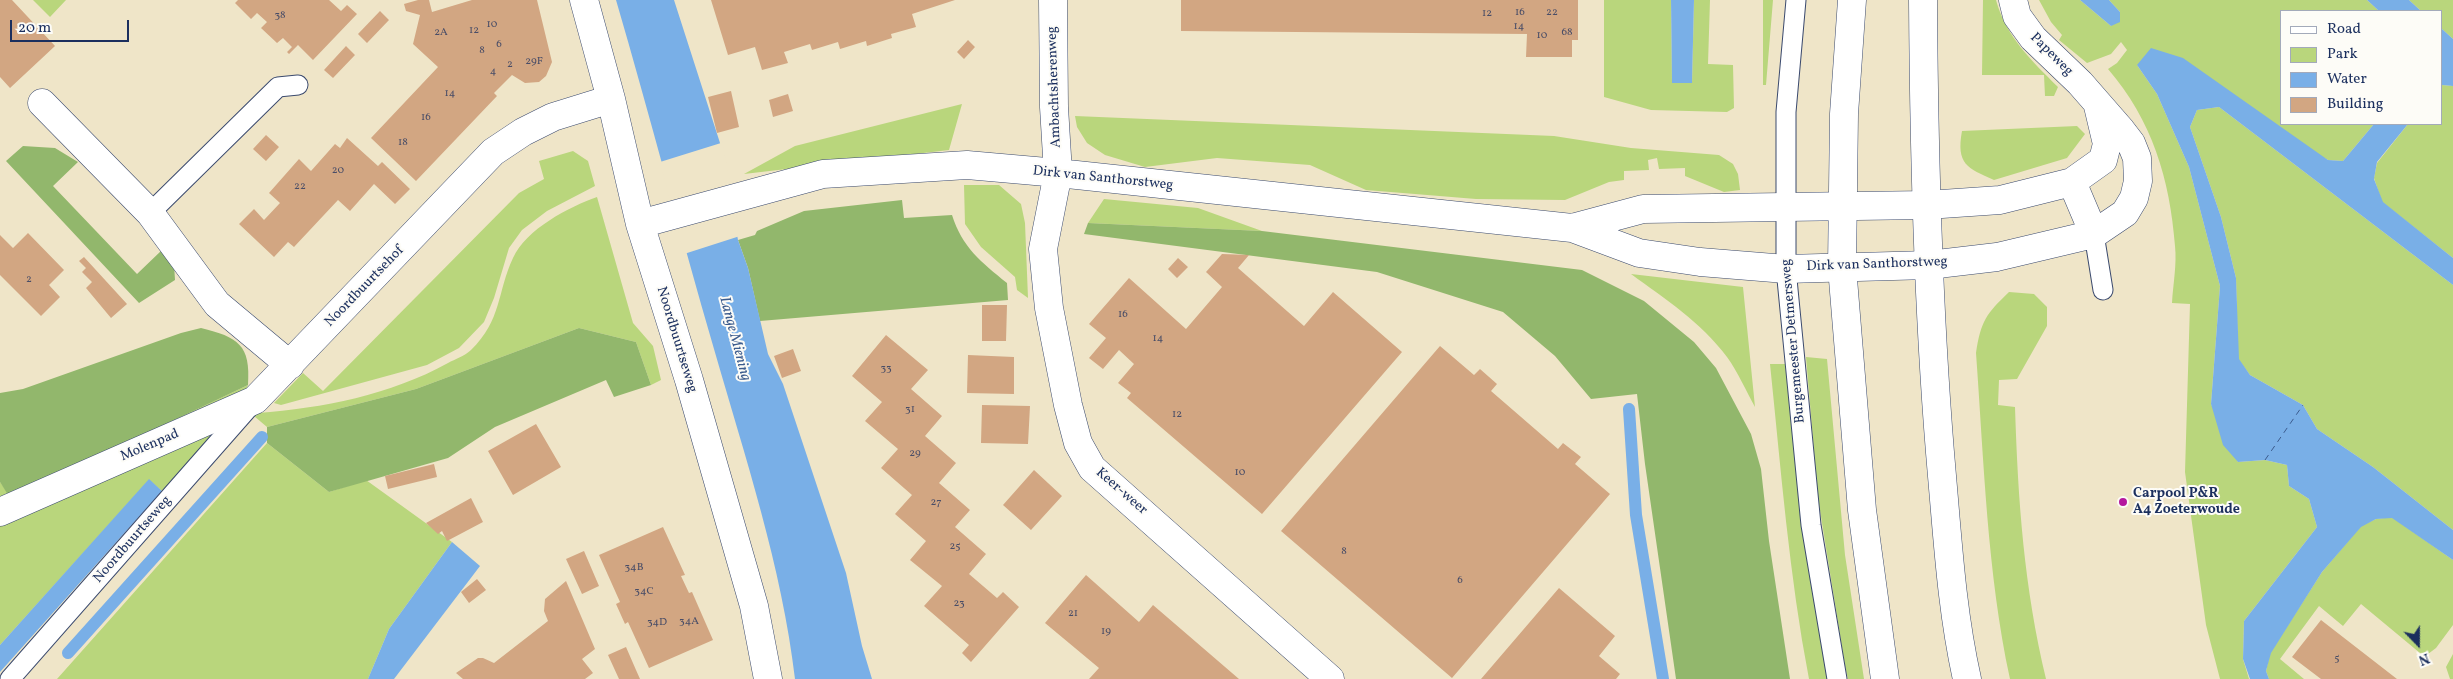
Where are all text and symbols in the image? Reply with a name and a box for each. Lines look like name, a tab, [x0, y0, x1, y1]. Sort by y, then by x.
house number: 16	[1515, 6, 1525, 20]
house number: 22	[1546, 6, 1558, 20]
house number: 12	[1482, 7, 1492, 21]
house number: 38	[274, 9, 286, 23]
scale bar	[12, 10, 131, 42]
legend	[2280, 10, 2443, 125]
text: 20 m	[18, 18, 51, 39]
house number: 10	[487, 18, 497, 32]
text: Road	[2327, 19, 2361, 40]
house number: 14	[1514, 20, 1524, 34]
house number: 12	[469, 24, 479, 38]
house number: 2A	[434, 26, 448, 40]
street label: Ambachtsherenweg	[1044, 26, 1066, 148]
house number: 68	[1561, 26, 1573, 40]
house number: 10	[1537, 29, 1547, 43]
street label: Papeweg	[2026, 30, 2076, 80]
house number: 6	[496, 38, 502, 52]
house number: 8	[479, 44, 485, 58]
text: Park	[2327, 44, 2358, 65]
house number: 29F	[525, 55, 543, 69]
house number: 2	[507, 58, 513, 72]
house number: 4	[490, 65, 496, 79]
text: Water	[2327, 69, 2367, 90]
house number: 14	[445, 87, 455, 101]
text: Building	[2327, 94, 2383, 115]
house number: 16	[421, 111, 431, 125]
house number: 18	[398, 136, 408, 150]
street label: Dirk van Santhorstweg	[1032, 163, 1174, 195]
house number: 20	[332, 164, 344, 178]
house number: 22	[294, 180, 306, 194]
street label: Noordbuurtsehof	[322, 243, 408, 331]
street label: Dirk van Santhorstweg	[1806, 254, 1948, 276]
street label: Burgemeester Detmersweg	[1778, 258, 1810, 424]
house number: 2	[26, 273, 32, 287]
street label: Noordbuurtseweg	[652, 285, 700, 395]
water label: Lange Miening	[714, 295, 754, 383]
house number: 16	[1118, 308, 1128, 322]
house number: 14	[1153, 332, 1163, 346]
house number: 33	[880, 362, 892, 376]
house number: 31	[905, 403, 915, 417]
house number: 12	[1172, 408, 1182, 422]
street label: Molenpad	[118, 426, 182, 466]
house number: 29	[909, 447, 921, 461]
street label: Keer-weer	[1092, 465, 1150, 519]
house number: 10	[1235, 466, 1245, 480]
place label: Carpool P&R A4 Zoeterwoude	[2133, 486, 2240, 518]
street label: Noordbuurtseweg	[90, 493, 176, 587]
house number: 27	[931, 496, 941, 510]
marker: Carpool P&R A4 Zoeterwoude	[2117, 496, 2129, 508]
house number: 25	[949, 540, 961, 554]
house number: 8	[1341, 545, 1347, 559]
house number: 34B	[624, 561, 644, 575]
house number: 6	[1457, 574, 1463, 588]
house number: 34C	[634, 585, 654, 599]
house number: 23	[953, 597, 965, 611]
house number: 21	[1068, 607, 1078, 621]
house number: 34A	[679, 615, 699, 629]
house number: 34D	[647, 616, 667, 630]
north arrow	[2393, 619, 2443, 669]
house number: 19	[1101, 625, 1111, 639]
text: N	[2416, 648, 2432, 669]
house number: 5	[2334, 652, 2340, 666]

